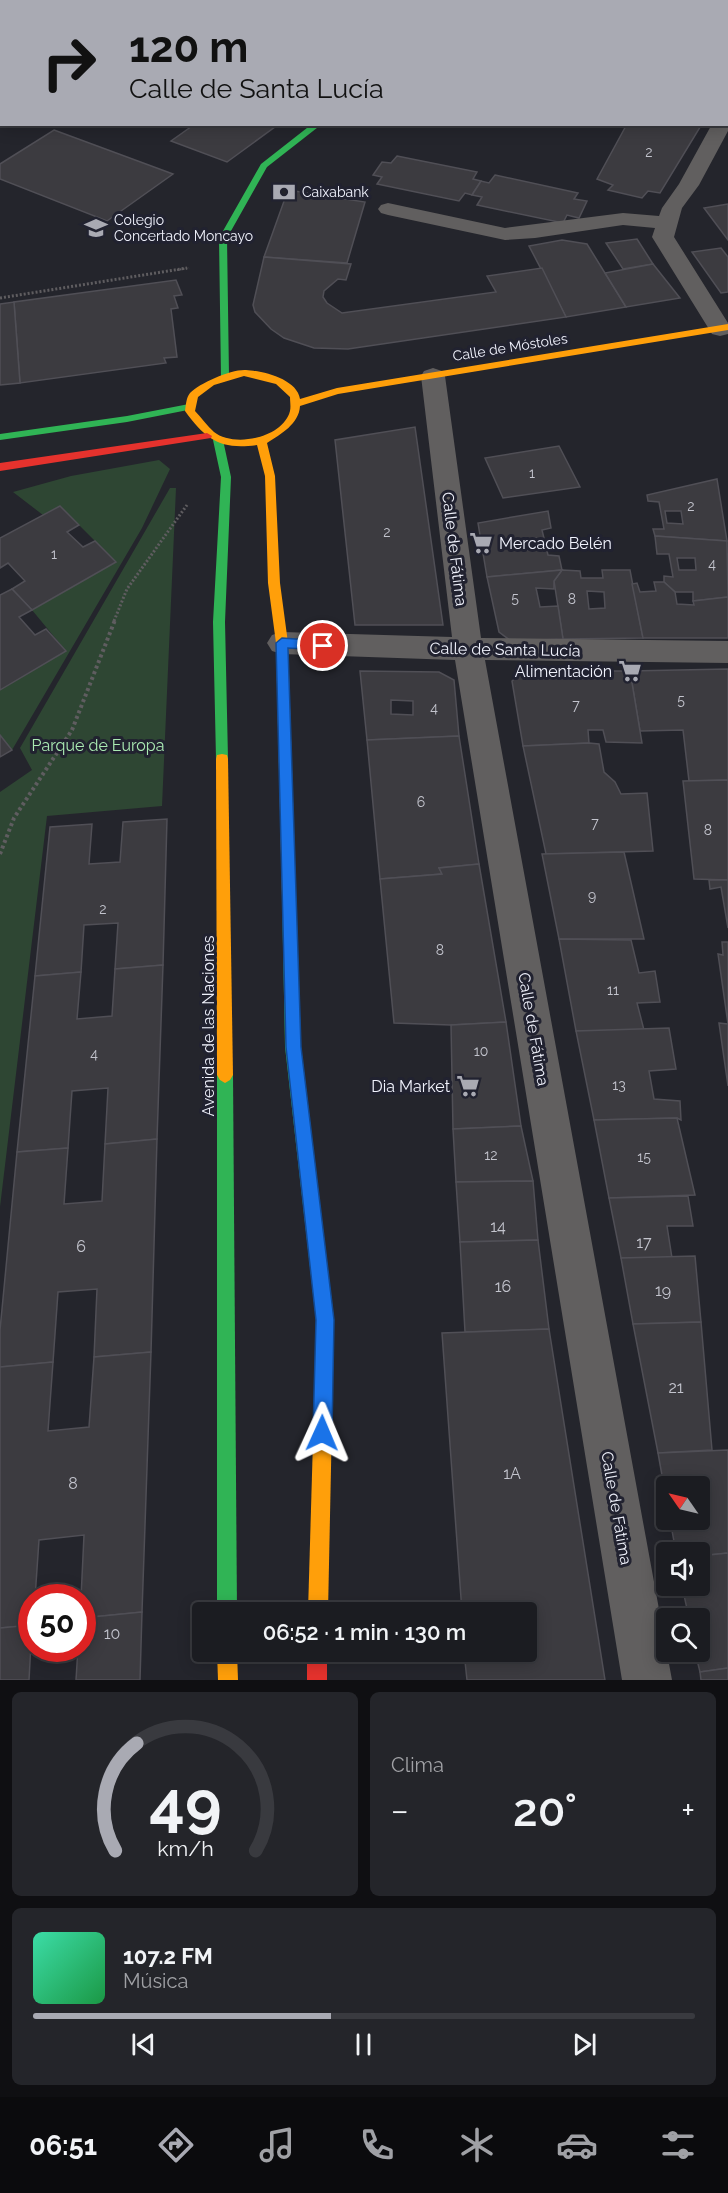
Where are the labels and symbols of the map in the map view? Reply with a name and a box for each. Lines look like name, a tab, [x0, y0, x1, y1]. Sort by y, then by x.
house number: 2	[645, 144, 653, 160]
bank icon: Caixabank	[271, 179, 297, 205]
place label: Caixabank	[302, 184, 369, 200]
place label: Colegio Concertado Moncayo	[114, 212, 253, 244]
school or university icon: Colegio Concertado Moncayo	[83, 215, 109, 241]
street label: Calle de Móstoles	[451, 330, 569, 364]
house number: 1	[529, 465, 535, 481]
street label: Calle de Fátima	[438, 491, 471, 607]
house number: 2	[687, 498, 695, 514]
house number: 2	[383, 524, 391, 540]
supermarket icon: Mercado Belén	[468, 530, 494, 556]
place label: Mercado Belén	[499, 534, 612, 553]
house number: 1	[51, 546, 57, 562]
house number: 4	[708, 556, 716, 572]
house number: 5	[511, 590, 519, 606]
house number: 8	[568, 591, 576, 607]
pin	[297, 620, 348, 671]
street label: Calle de Santa Lucía	[429, 639, 581, 660]
supermarket icon: Alimentación	[617, 658, 643, 684]
place label: Alimentación	[515, 662, 612, 681]
house number: 5	[677, 692, 685, 708]
house number: 7	[572, 697, 580, 713]
house number: 4	[430, 700, 438, 716]
park label: Parque de Europa	[32, 736, 164, 755]
house number: 6	[417, 794, 425, 810]
house number: 7	[591, 815, 599, 831]
house number: 8	[704, 822, 712, 838]
house number: 9	[588, 888, 596, 904]
house number: 2	[99, 901, 107, 917]
street label: Avenida de las Naciones	[199, 935, 218, 1117]
house number: 8	[436, 942, 444, 958]
street label: Calle de Fátima	[514, 971, 553, 1087]
house number: 11	[607, 982, 619, 998]
house number: 10	[474, 1043, 488, 1059]
house number: 4	[90, 1046, 98, 1062]
supermarket icon: Dia Market	[455, 1073, 481, 1099]
place label: Dia Market	[371, 1077, 451, 1096]
house number: 13	[612, 1077, 626, 1093]
house number: 12	[484, 1147, 498, 1163]
house number: 15	[637, 1149, 651, 1165]
house number: 14	[490, 1217, 506, 1236]
house number: 17	[636, 1233, 652, 1252]
house number: 6	[76, 1237, 86, 1256]
house number: 16	[495, 1277, 511, 1296]
house number: 19	[655, 1281, 671, 1300]
house number: 21	[668, 1378, 684, 1397]
position arrow	[290, 1401, 354, 1465]
street label: Calle de Fátima	[597, 1450, 636, 1566]
house number: 1A	[503, 1464, 521, 1483]
house number: 8	[68, 1474, 78, 1493]
north arrow	[656, 1476, 710, 1530]
speed limit sign: 50	[18, 1584, 96, 1662]
house number: 10	[104, 1624, 120, 1643]

